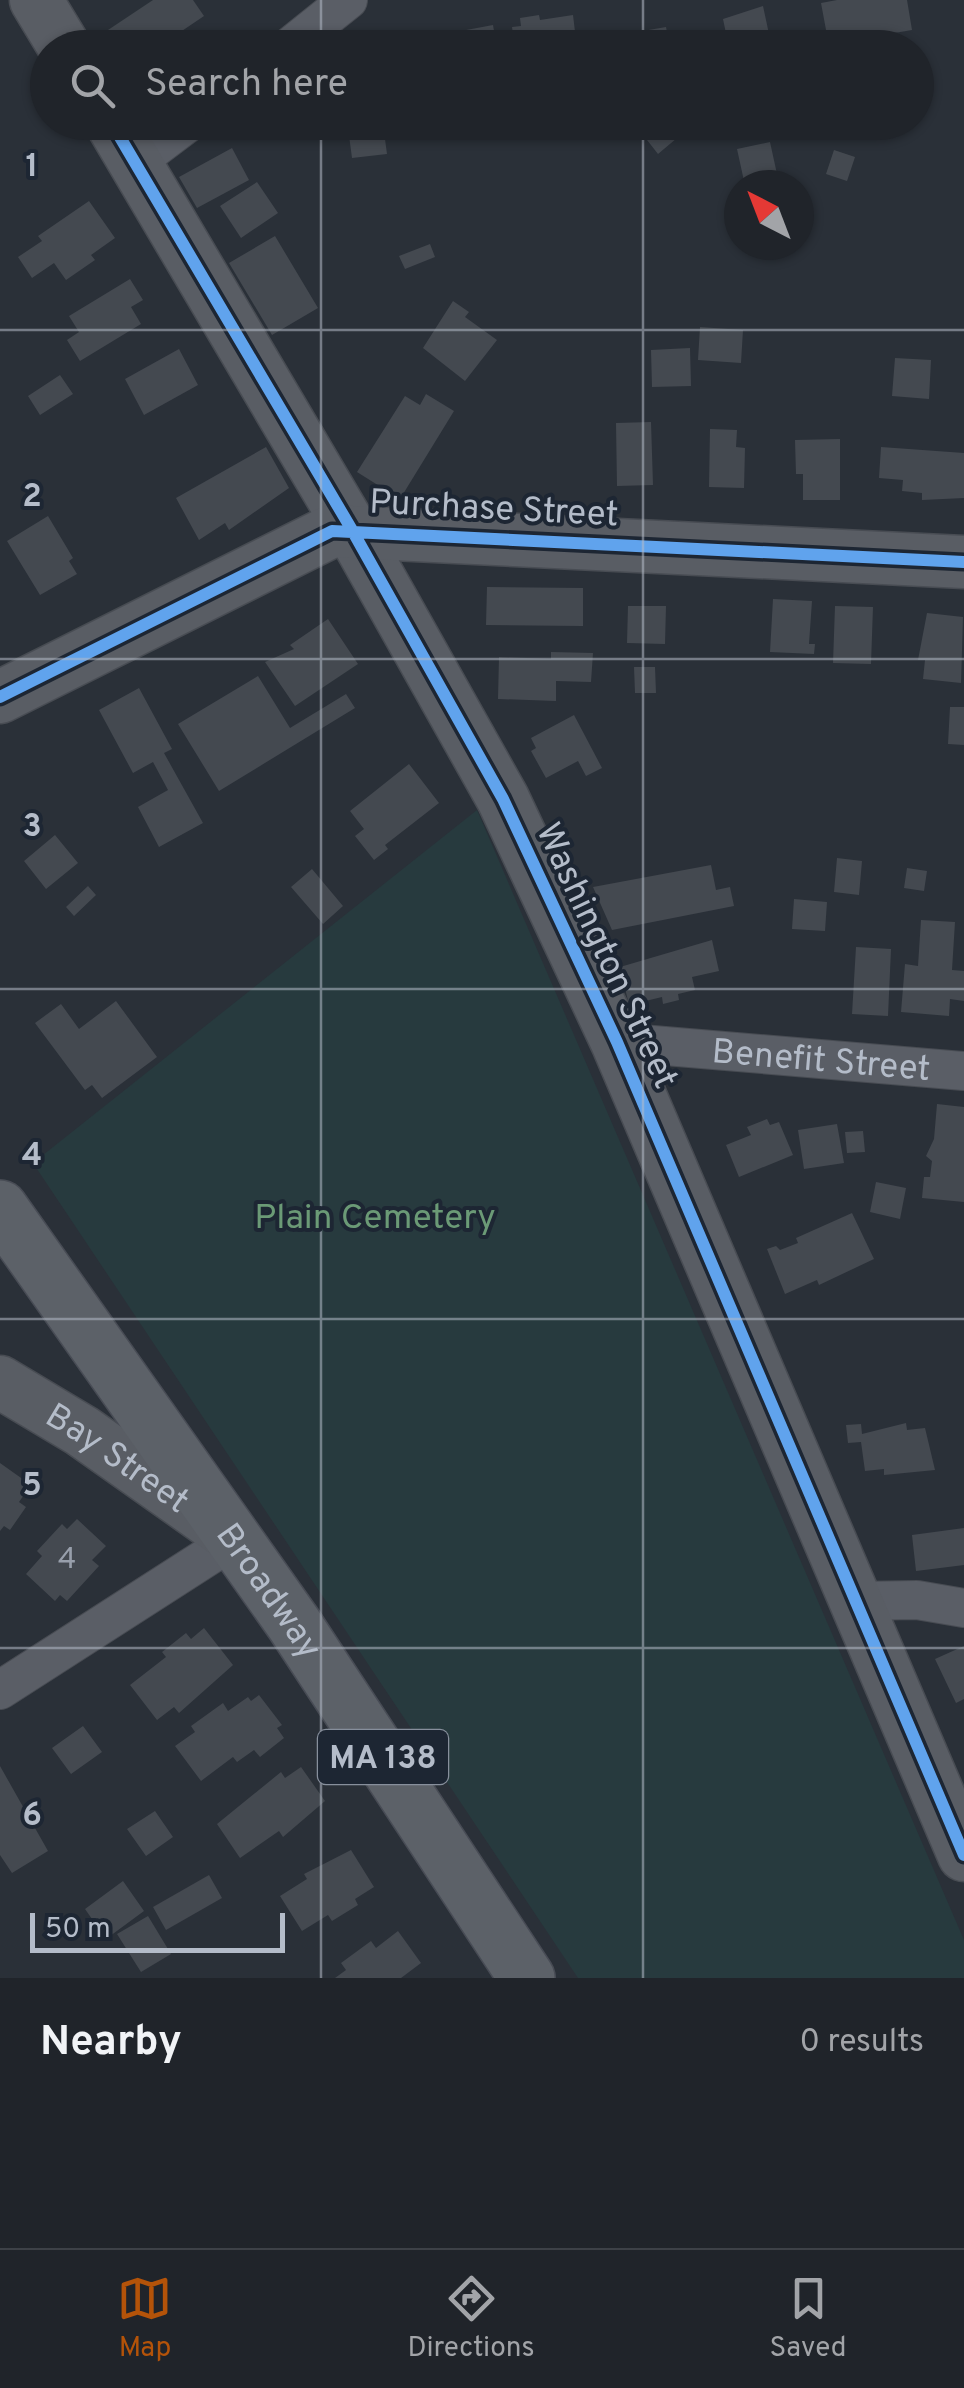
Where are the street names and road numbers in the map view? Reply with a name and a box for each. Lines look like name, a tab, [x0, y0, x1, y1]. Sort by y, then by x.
street label: Purchase Street	[368, 481, 620, 538]
street label: Washington Street	[524, 816, 686, 1096]
street label: Benefit Street	[710, 1031, 932, 1093]
street label: Bay Street	[37, 1395, 197, 1525]
street label: Broadway	[205, 1516, 330, 1668]
road number: MA 138	[318, 1730, 448, 1784]

